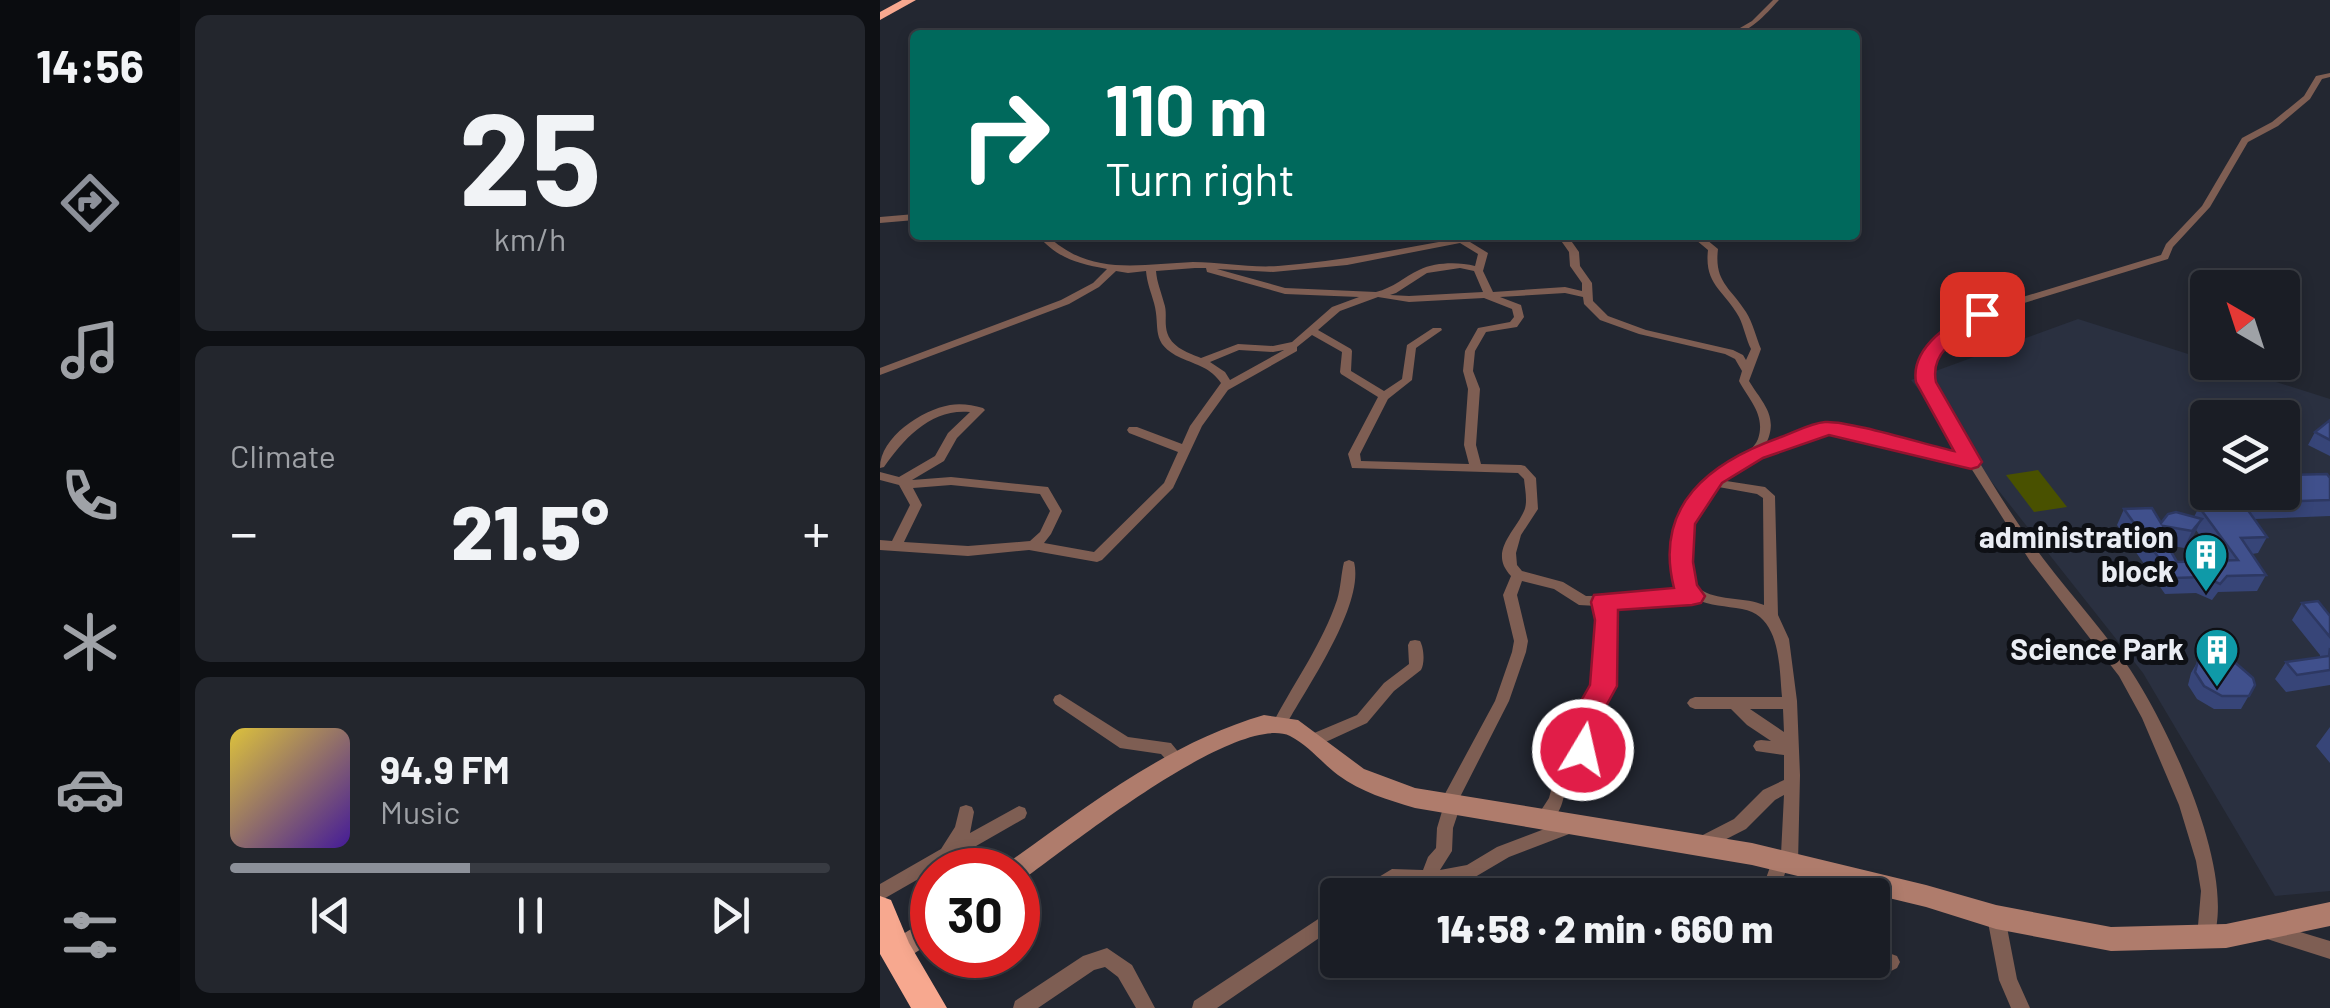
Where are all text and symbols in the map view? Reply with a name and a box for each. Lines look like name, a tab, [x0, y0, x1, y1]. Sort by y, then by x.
text: 14:56	[36, 38, 144, 92]
text: 110 m	[1105, 66, 1267, 150]
icon: right	[940, 70, 1070, 200]
text: 25	[459, 76, 601, 232]
text: Turn right	[1105, 151, 1295, 205]
icon: directions	[55, 168, 125, 238]
text: km/h	[494, 219, 566, 257]
north arrow	[2190, 270, 2300, 380]
map controls	[2190, 270, 2300, 510]
pin	[1940, 272, 2025, 357]
icon: arrive	[1955, 287, 2010, 342]
icon: music	[55, 315, 125, 385]
button: layers	[2190, 400, 2300, 510]
text: Climate	[230, 436, 336, 474]
icon: phone	[55, 461, 125, 531]
text: 21.5°	[451, 485, 609, 575]
text: −	[230, 498, 258, 564]
text: +	[802, 498, 830, 564]
place label: administration block	[1979, 518, 2174, 588]
building icon: administration block	[2183, 532, 2229, 593]
icon: climate	[55, 607, 125, 677]
building icon: Science Park	[2194, 627, 2240, 688]
place label: Science Park	[2010, 630, 2184, 666]
position arrow	[1531, 698, 1635, 802]
text: 94.9 FM	[380, 746, 510, 792]
icon: car	[55, 754, 125, 824]
text: Music	[380, 792, 460, 830]
speed limit sign: 30	[910, 848, 1040, 978]
icon: previous	[303, 888, 358, 943]
icon: pause	[503, 888, 558, 943]
icon: next	[703, 888, 758, 943]
icon: filters	[55, 900, 125, 970]
text: 14:58 · 2 min · 660 m	[1437, 905, 1773, 951]

